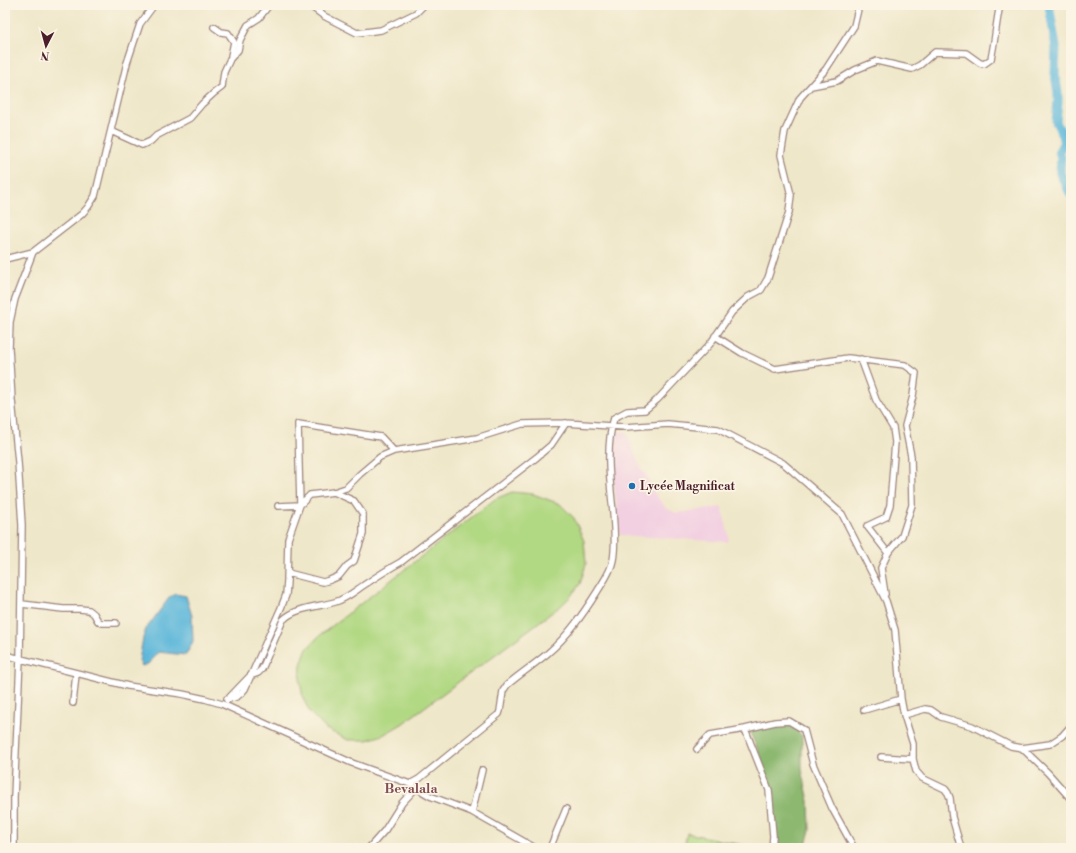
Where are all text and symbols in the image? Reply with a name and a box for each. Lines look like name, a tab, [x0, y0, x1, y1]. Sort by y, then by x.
north arrow	[26, 26, 66, 66]
text: N	[40, 48, 50, 62]
place label: Lycée Magnificat	[640, 479, 735, 494]
marker: Lycée Magnificat	[627, 481, 637, 491]
district label: Bevalala	[385, 781, 438, 797]

